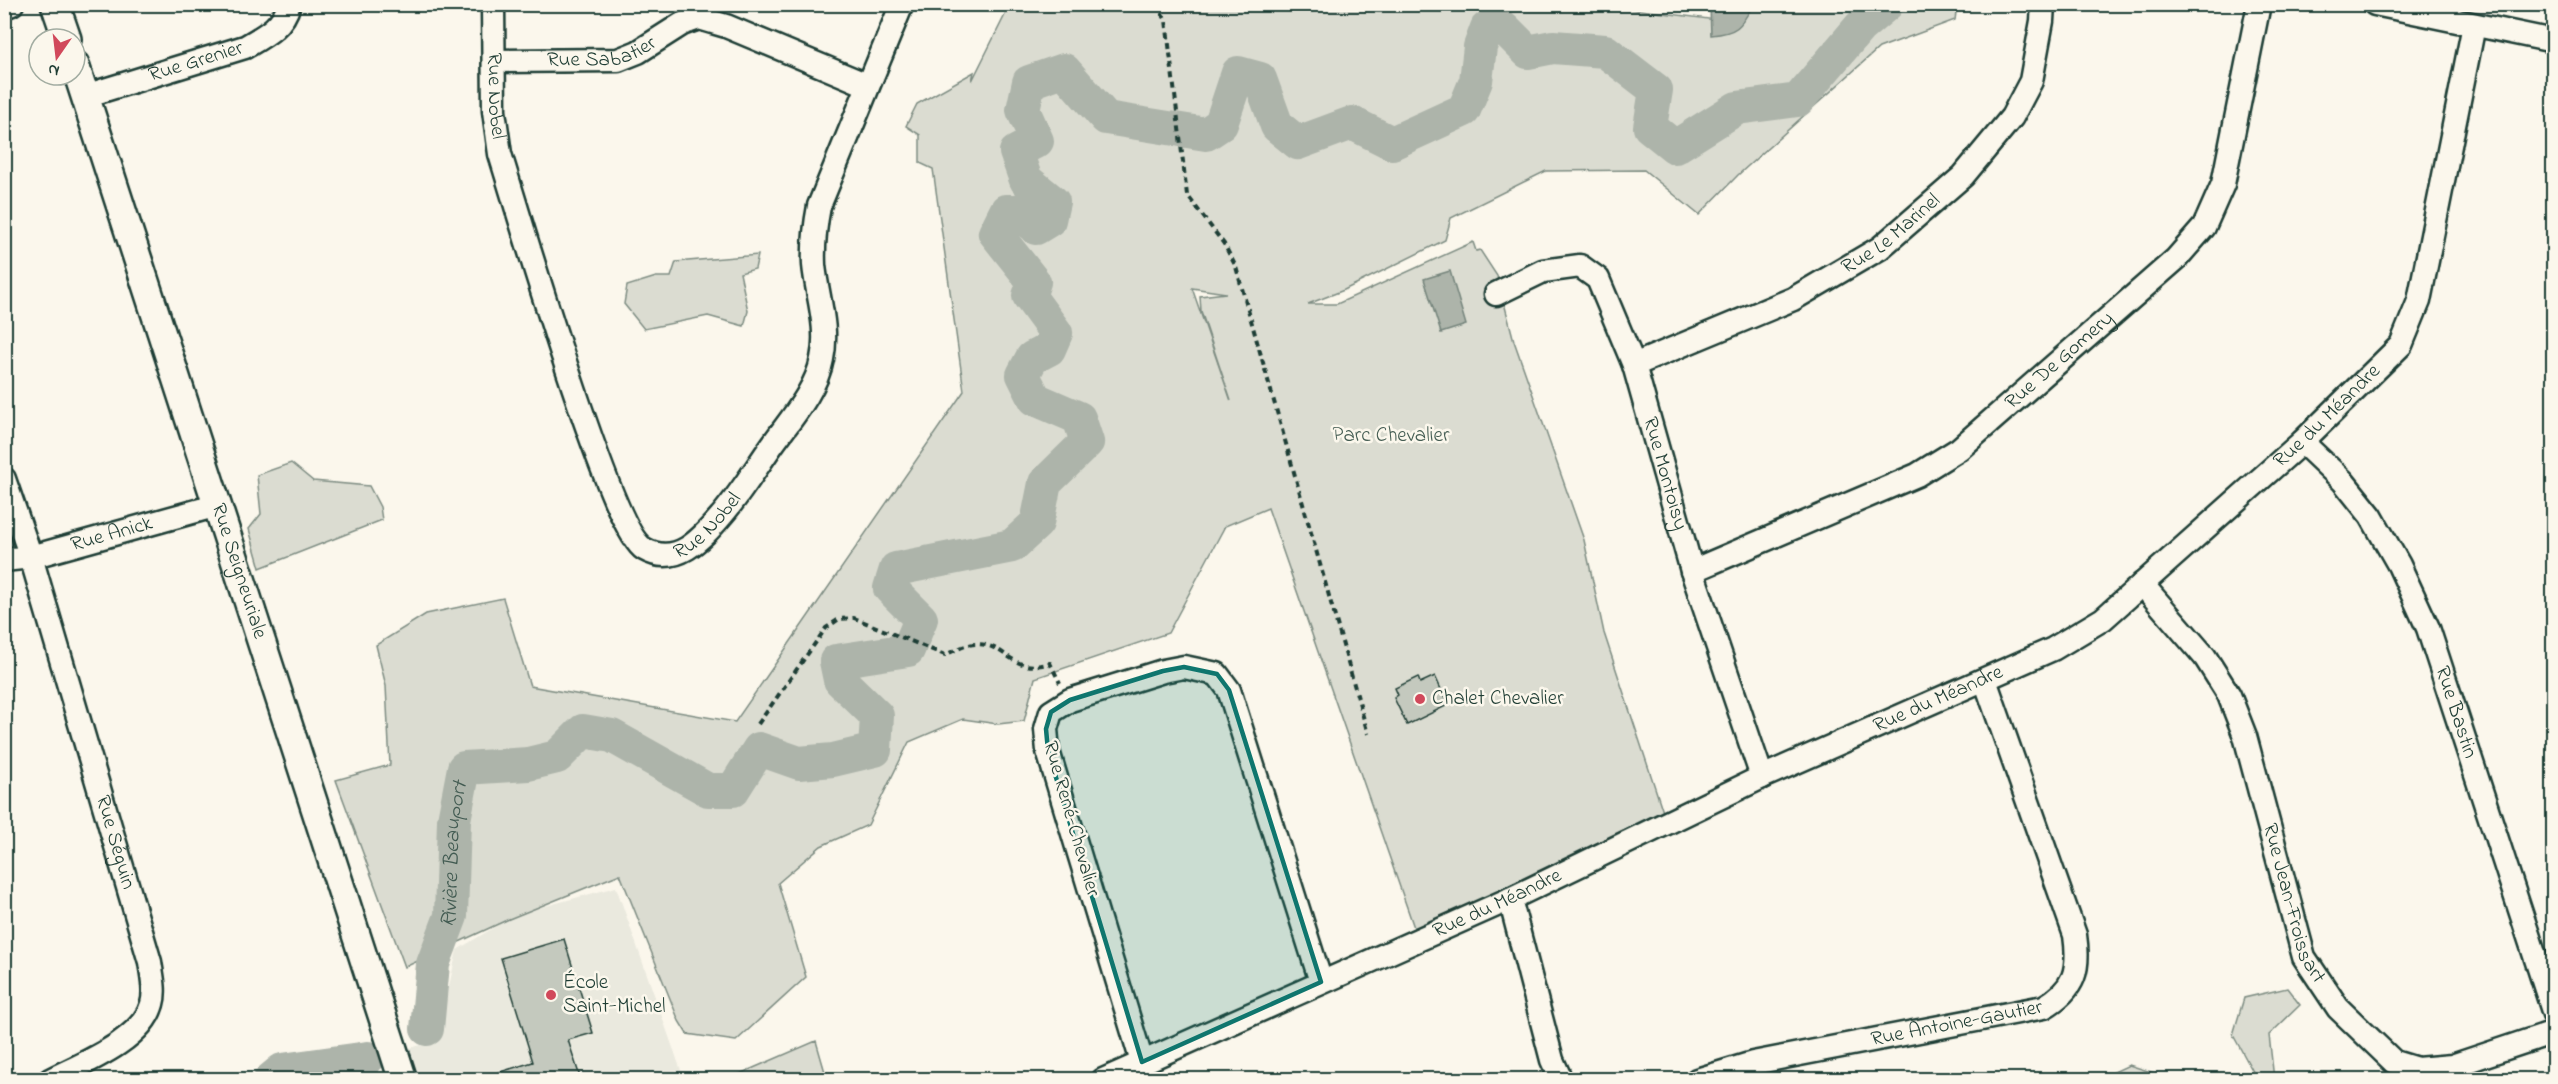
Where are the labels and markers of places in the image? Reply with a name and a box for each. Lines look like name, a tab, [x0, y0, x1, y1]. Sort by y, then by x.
place label: Chalet Chevalier	[1432, 684, 1564, 714]
marker: Chalet Chevalier	[1413, 692, 1427, 706]
place label: École Saint-Michel	[563, 968, 666, 1022]
marker: École Saint-Michel	[544, 988, 558, 1002]

